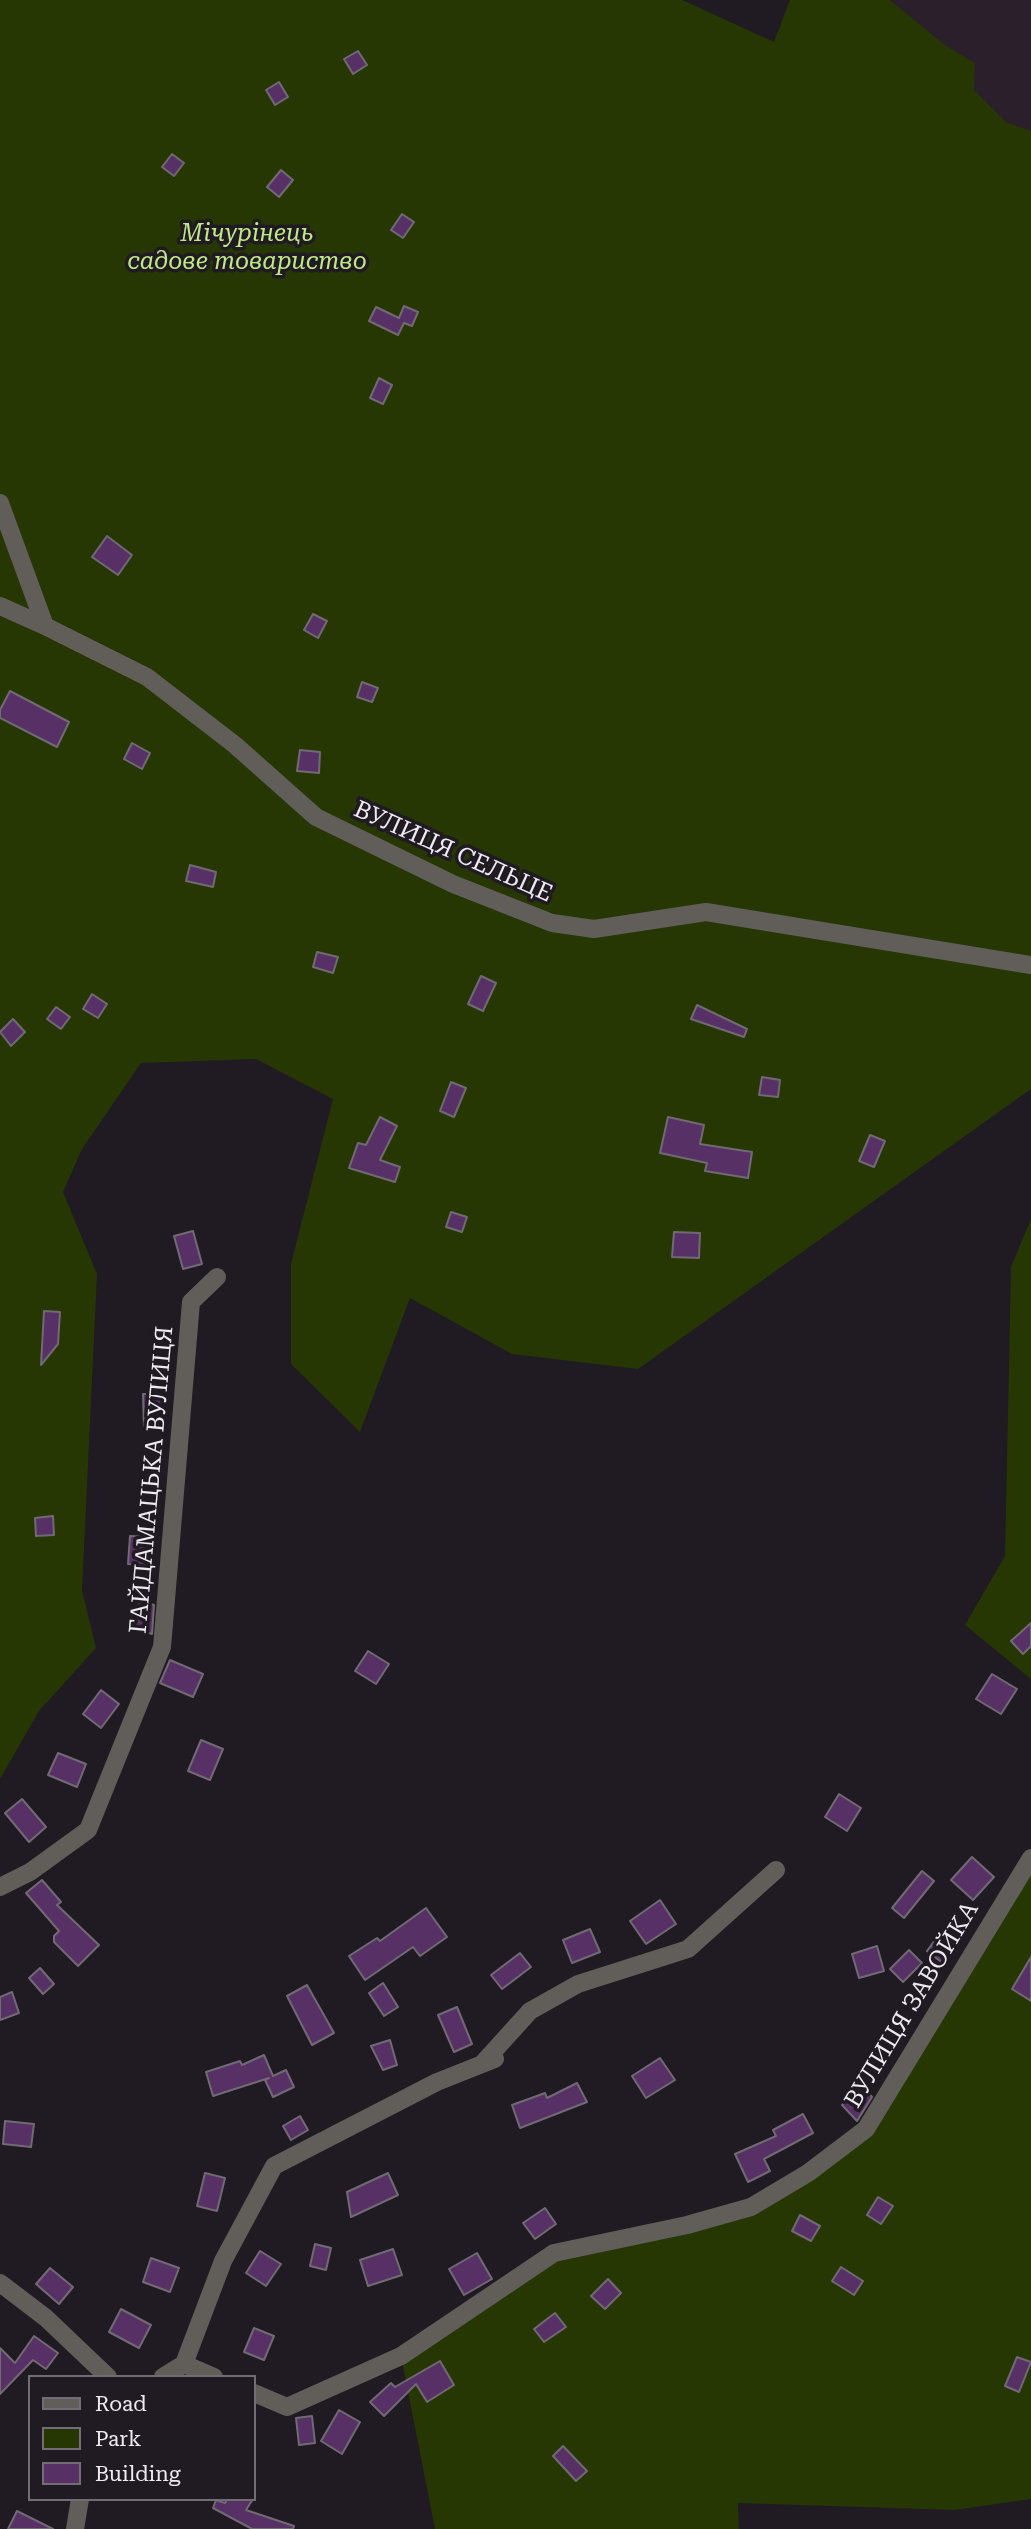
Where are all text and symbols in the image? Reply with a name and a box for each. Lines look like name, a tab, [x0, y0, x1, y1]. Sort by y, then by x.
park label: Мічурінець садове товариство	[127, 220, 367, 276]
street label: ВУЛИЦЯ СЕЛЬЦЕ	[349, 795, 557, 909]
street label: ГАЙДАМАЦЬКА ВУЛИЦЯ	[124, 1325, 180, 1635]
street label: ВУЛИЦЯ ЗАВОЙКА	[839, 1897, 985, 2113]
legend	[28, 2375, 256, 2501]
text: Road	[95, 2392, 147, 2416]
text: Park	[95, 2427, 141, 2451]
text: Building	[95, 2462, 181, 2486]

